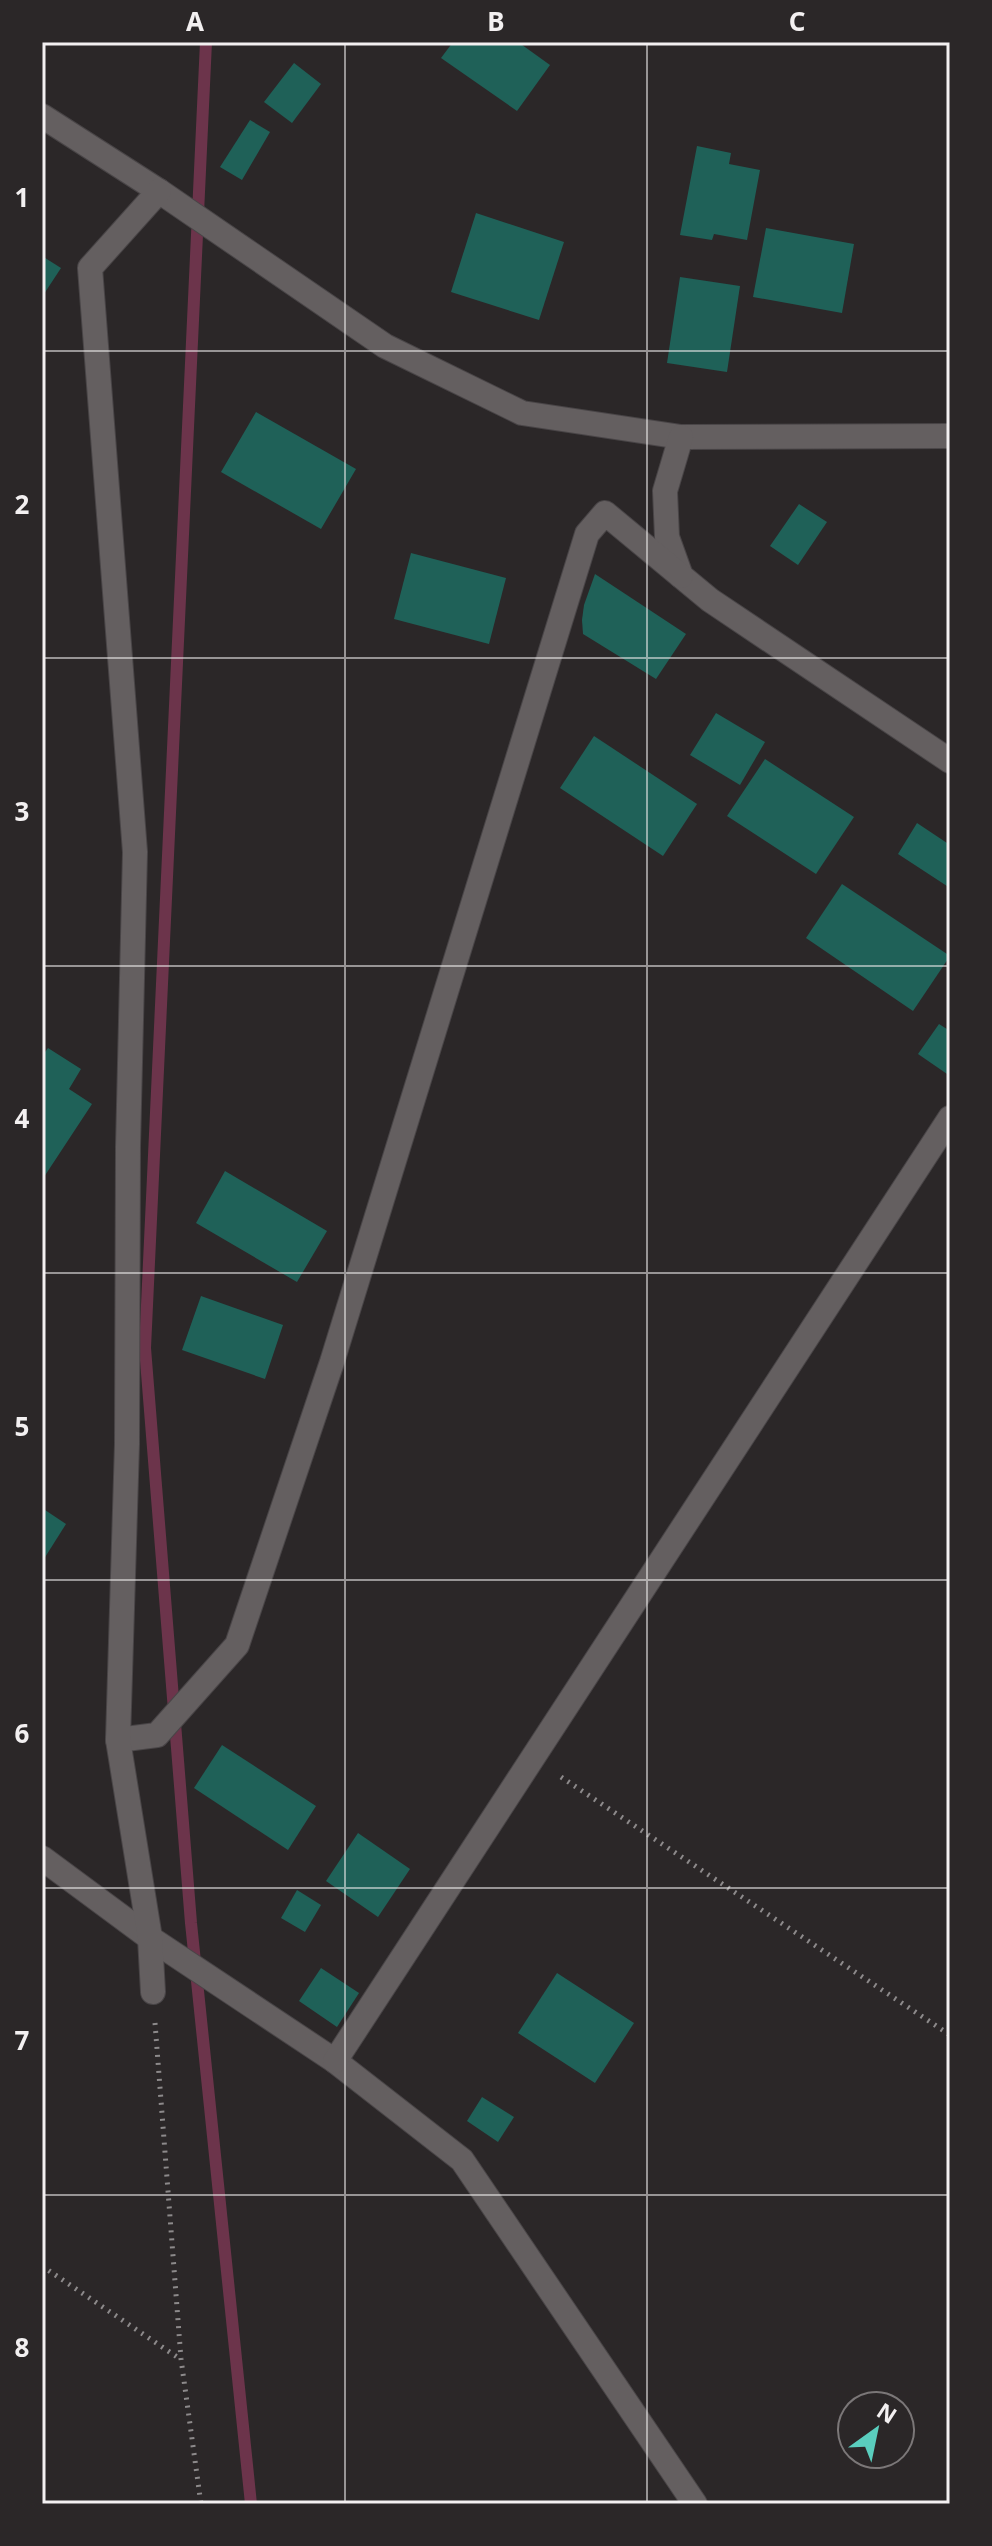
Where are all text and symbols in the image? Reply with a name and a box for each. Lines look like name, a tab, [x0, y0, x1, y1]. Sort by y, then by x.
text: A	[186, 3, 204, 39]
text: B	[487, 3, 505, 39]
text: C	[789, 3, 805, 39]
text: 1	[15, 179, 29, 215]
text: 2	[15, 486, 30, 522]
text: 3	[15, 793, 29, 829]
text: 4	[15, 1100, 30, 1136]
text: 5	[15, 1408, 29, 1444]
text: 6	[15, 1715, 30, 1751]
text: 7	[15, 2022, 30, 2058]
text: 8	[15, 2329, 29, 2365]
north arrow	[836, 2390, 916, 2470]
text: N	[872, 2395, 903, 2430]

